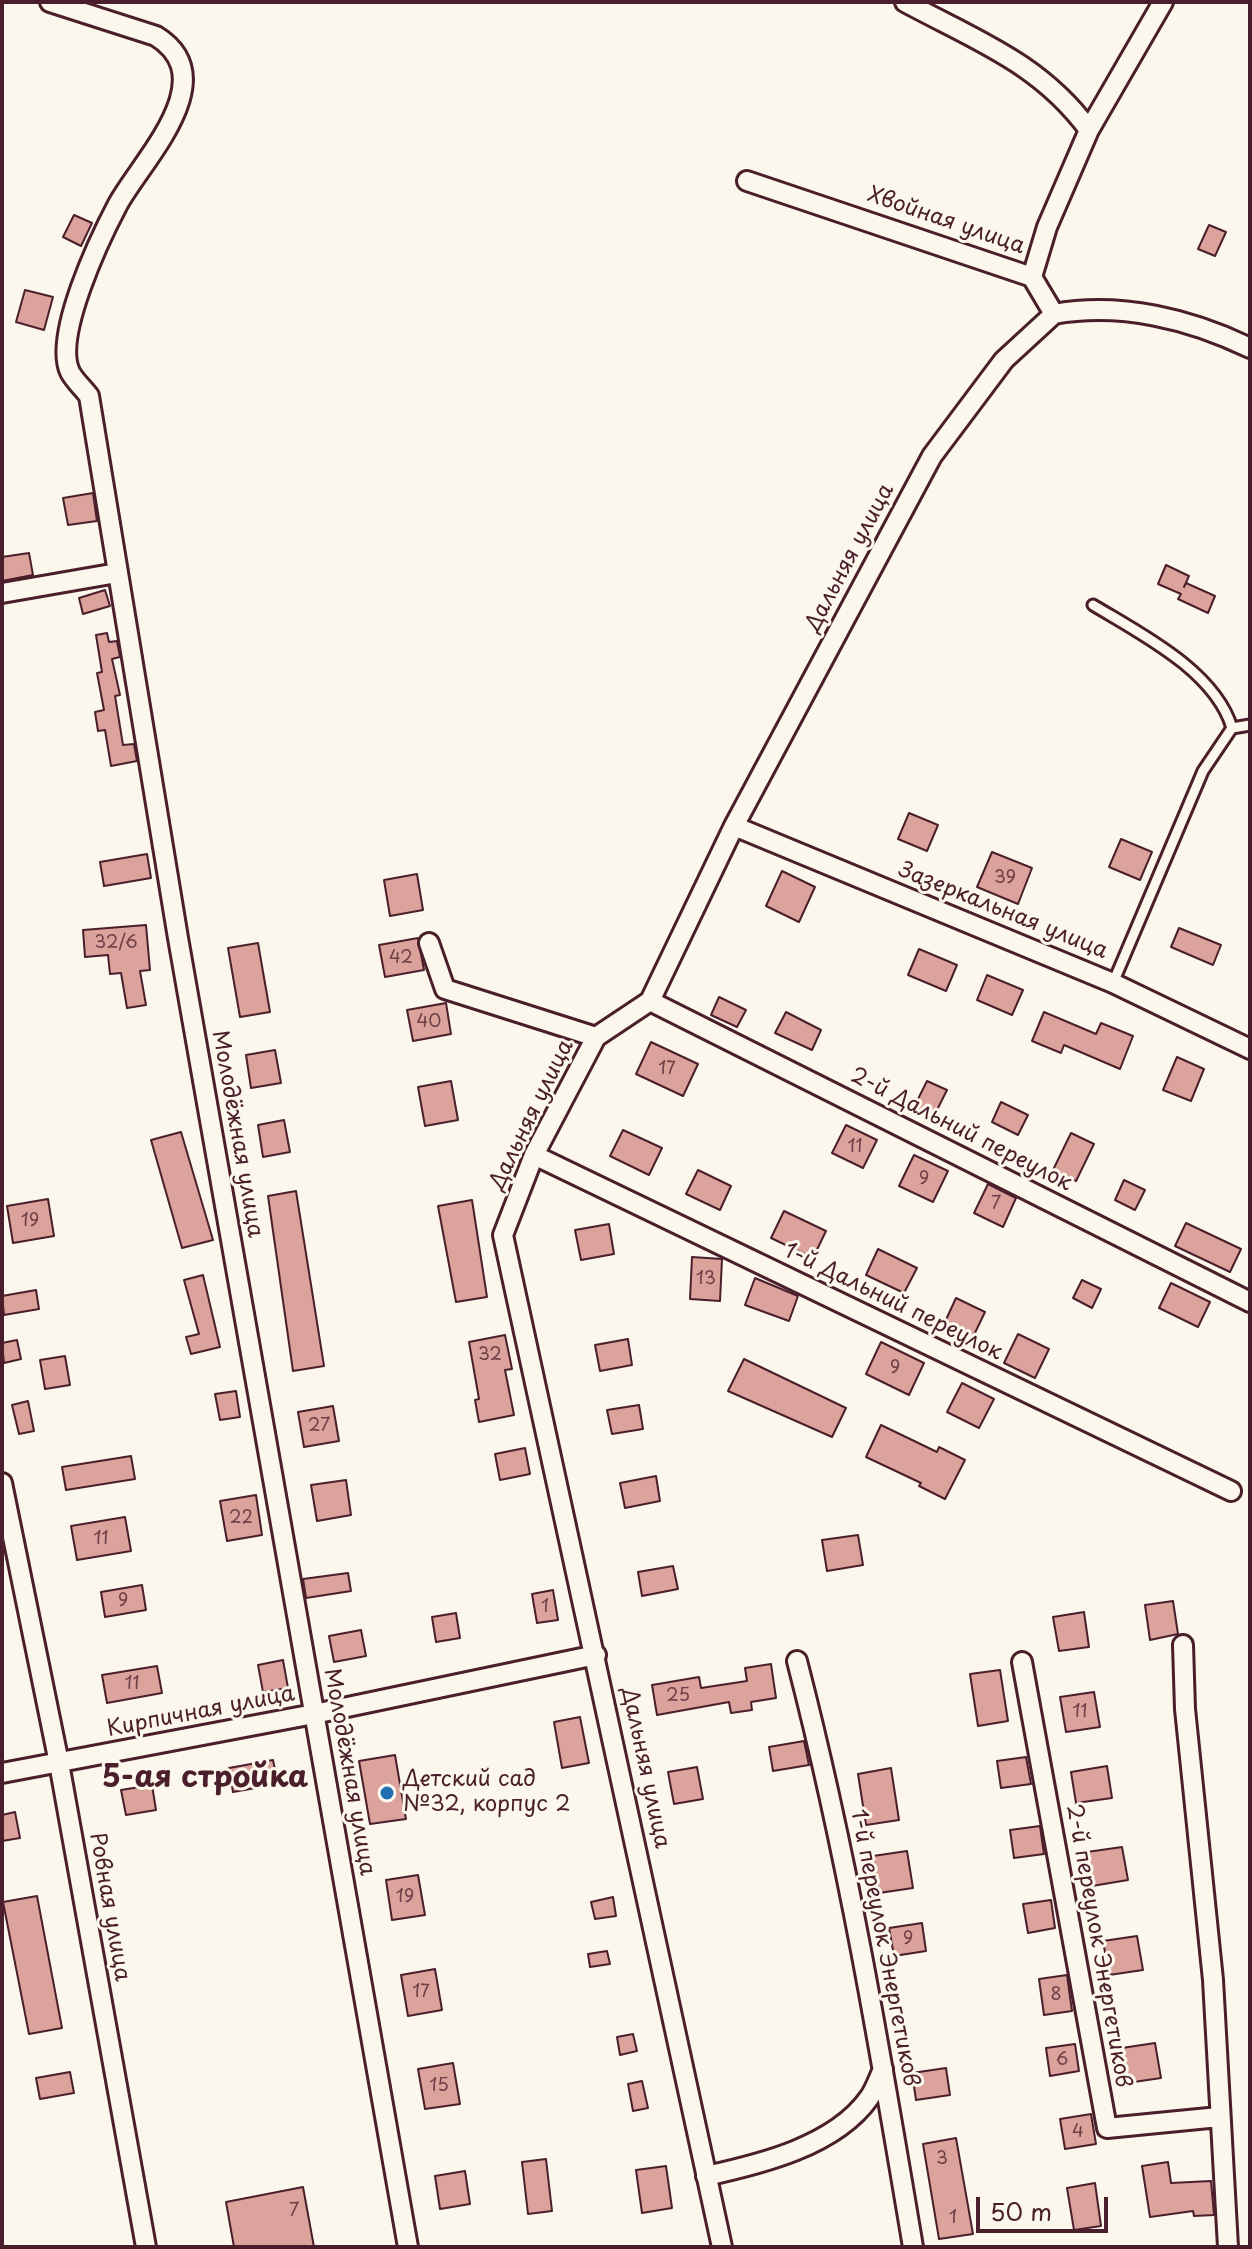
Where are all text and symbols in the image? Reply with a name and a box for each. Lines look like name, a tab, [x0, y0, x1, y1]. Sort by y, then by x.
street label: Хвойная улица	[864, 182, 1028, 260]
street label: Дальняя улица	[800, 480, 900, 636]
street label: Зазеркальная улица	[895, 857, 1111, 965]
house number: 39	[994, 867, 1016, 889]
house number: 32/6	[94, 932, 138, 954]
house number: 42	[389, 947, 413, 969]
house number: 40	[416, 1011, 442, 1033]
street label: Молодёжная улица	[206, 1028, 268, 1240]
street label: Дальняя улица	[484, 1036, 580, 1194]
house number: 17	[658, 1058, 676, 1080]
street label: 2-й Дальний переулок	[846, 1063, 1076, 1197]
house number: 11	[847, 1136, 863, 1158]
house number: 9	[919, 1168, 929, 1190]
house number: 7	[991, 1193, 1001, 1215]
house number: 19	[21, 1210, 39, 1232]
street label: 1-й Дальний переулок	[779, 1238, 1007, 1366]
house number: 13	[696, 1268, 716, 1290]
house number: 32	[478, 1344, 502, 1366]
house number: 9	[890, 1357, 900, 1379]
house number: 27	[308, 1415, 330, 1437]
house number: 22	[229, 1507, 253, 1529]
house number: 11	[93, 1528, 109, 1550]
house number: 9	[118, 1590, 128, 1612]
house number: 1	[541, 1596, 549, 1618]
street label: Молодёжная улица	[318, 1666, 380, 1878]
house number: 11	[124, 1673, 140, 1695]
street label: Кирпичная улица	[105, 1681, 297, 1743]
street label: Дальняя улица	[615, 1685, 675, 1851]
house number: 25	[666, 1685, 690, 1707]
house number: 11	[1072, 1701, 1088, 1723]
district label: 5-ая стройка	[102, 1761, 308, 1797]
place label: Детский сад №32, корпус 2	[403, 1767, 570, 1818]
marker: Детский сад №32, корпус 2	[378, 1784, 396, 1802]
street label: 2-й переулок Энергетиков	[1060, 1802, 1136, 2090]
street label: 1-й переулок Энергетиков	[844, 1807, 924, 2089]
street label: Ровная улица	[83, 1831, 135, 1983]
house number: 19	[396, 1886, 414, 1908]
house number: 9	[903, 1928, 913, 1950]
house number: 17	[412, 1981, 430, 2003]
house number: 8	[1050, 1984, 1062, 2006]
house number: 6	[1056, 2049, 1068, 2071]
house number: 15	[429, 2075, 449, 2097]
house number: 4	[1072, 2121, 1084, 2143]
house number: 3	[936, 2148, 948, 2170]
scale bar	[980, 2181, 1112, 2231]
text: 50 m	[990, 2193, 1052, 2229]
house number: 7	[289, 2200, 299, 2222]
house number: 1	[949, 2207, 957, 2229]

